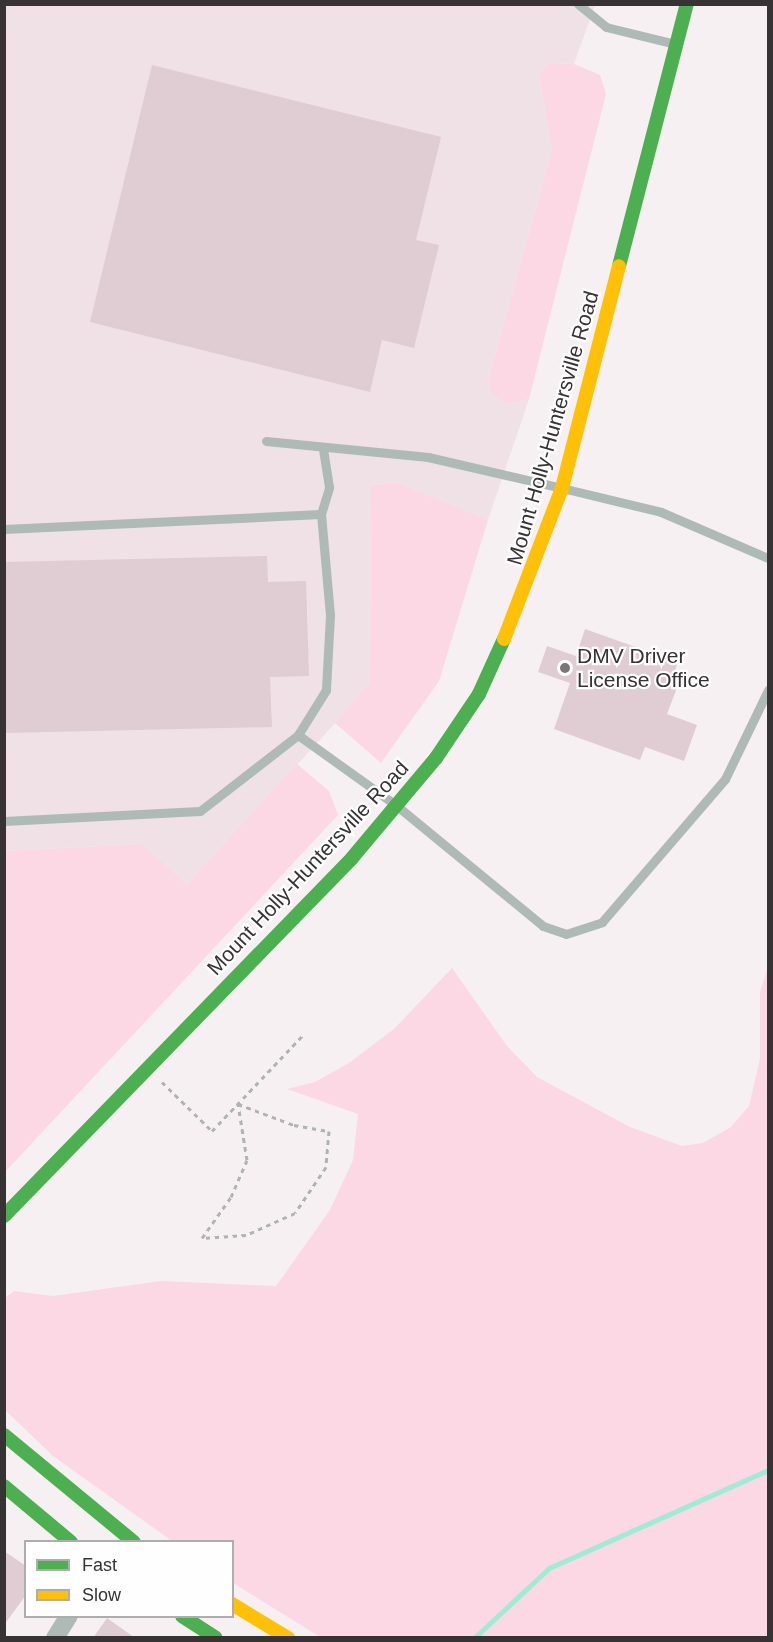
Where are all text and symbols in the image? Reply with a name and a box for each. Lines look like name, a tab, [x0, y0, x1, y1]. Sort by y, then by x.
street label: Mount Holly-Huntersville Road	[502, 288, 604, 568]
place label: DMV Driver License Office	[577, 643, 710, 693]
marker: DMV Driver License Office	[558, 661, 572, 675]
street label: Mount Holly-Huntersville Road	[202, 756, 414, 980]
legend	[24, 1540, 234, 1618]
text: Fast	[82, 1555, 117, 1575]
text: Slow	[82, 1585, 121, 1605]

